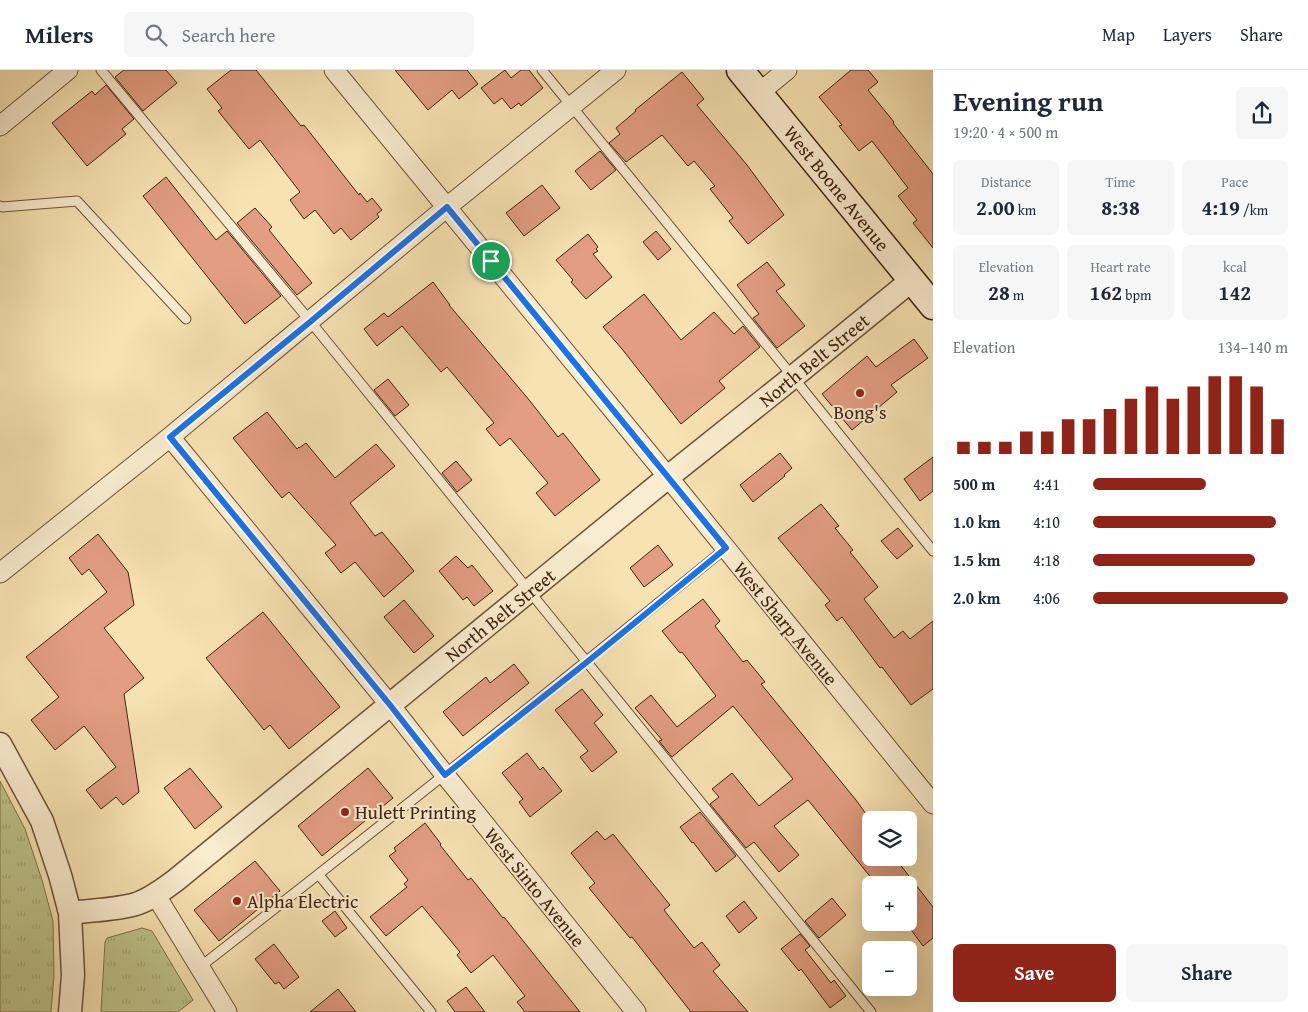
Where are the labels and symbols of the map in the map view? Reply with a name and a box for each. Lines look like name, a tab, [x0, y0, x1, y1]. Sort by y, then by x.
street label: West Boone Avenue	[777, 119, 897, 257]
pin	[470, 240, 512, 282]
street label: North Belt Street	[753, 306, 876, 414]
marker: Bong's	[854, 387, 866, 399]
place label: Bong's	[833, 398, 887, 426]
street label: West Sharp Avenue	[727, 555, 845, 691]
street label: North Belt Street	[439, 561, 562, 669]
place label: Hulett Printing	[355, 798, 476, 826]
marker: Hulett Printing	[339, 806, 351, 818]
street label: West Sinto Avenue	[478, 821, 592, 953]
place label: Alpha Electric	[247, 887, 359, 915]
marker: Alpha Electric	[231, 895, 243, 907]

